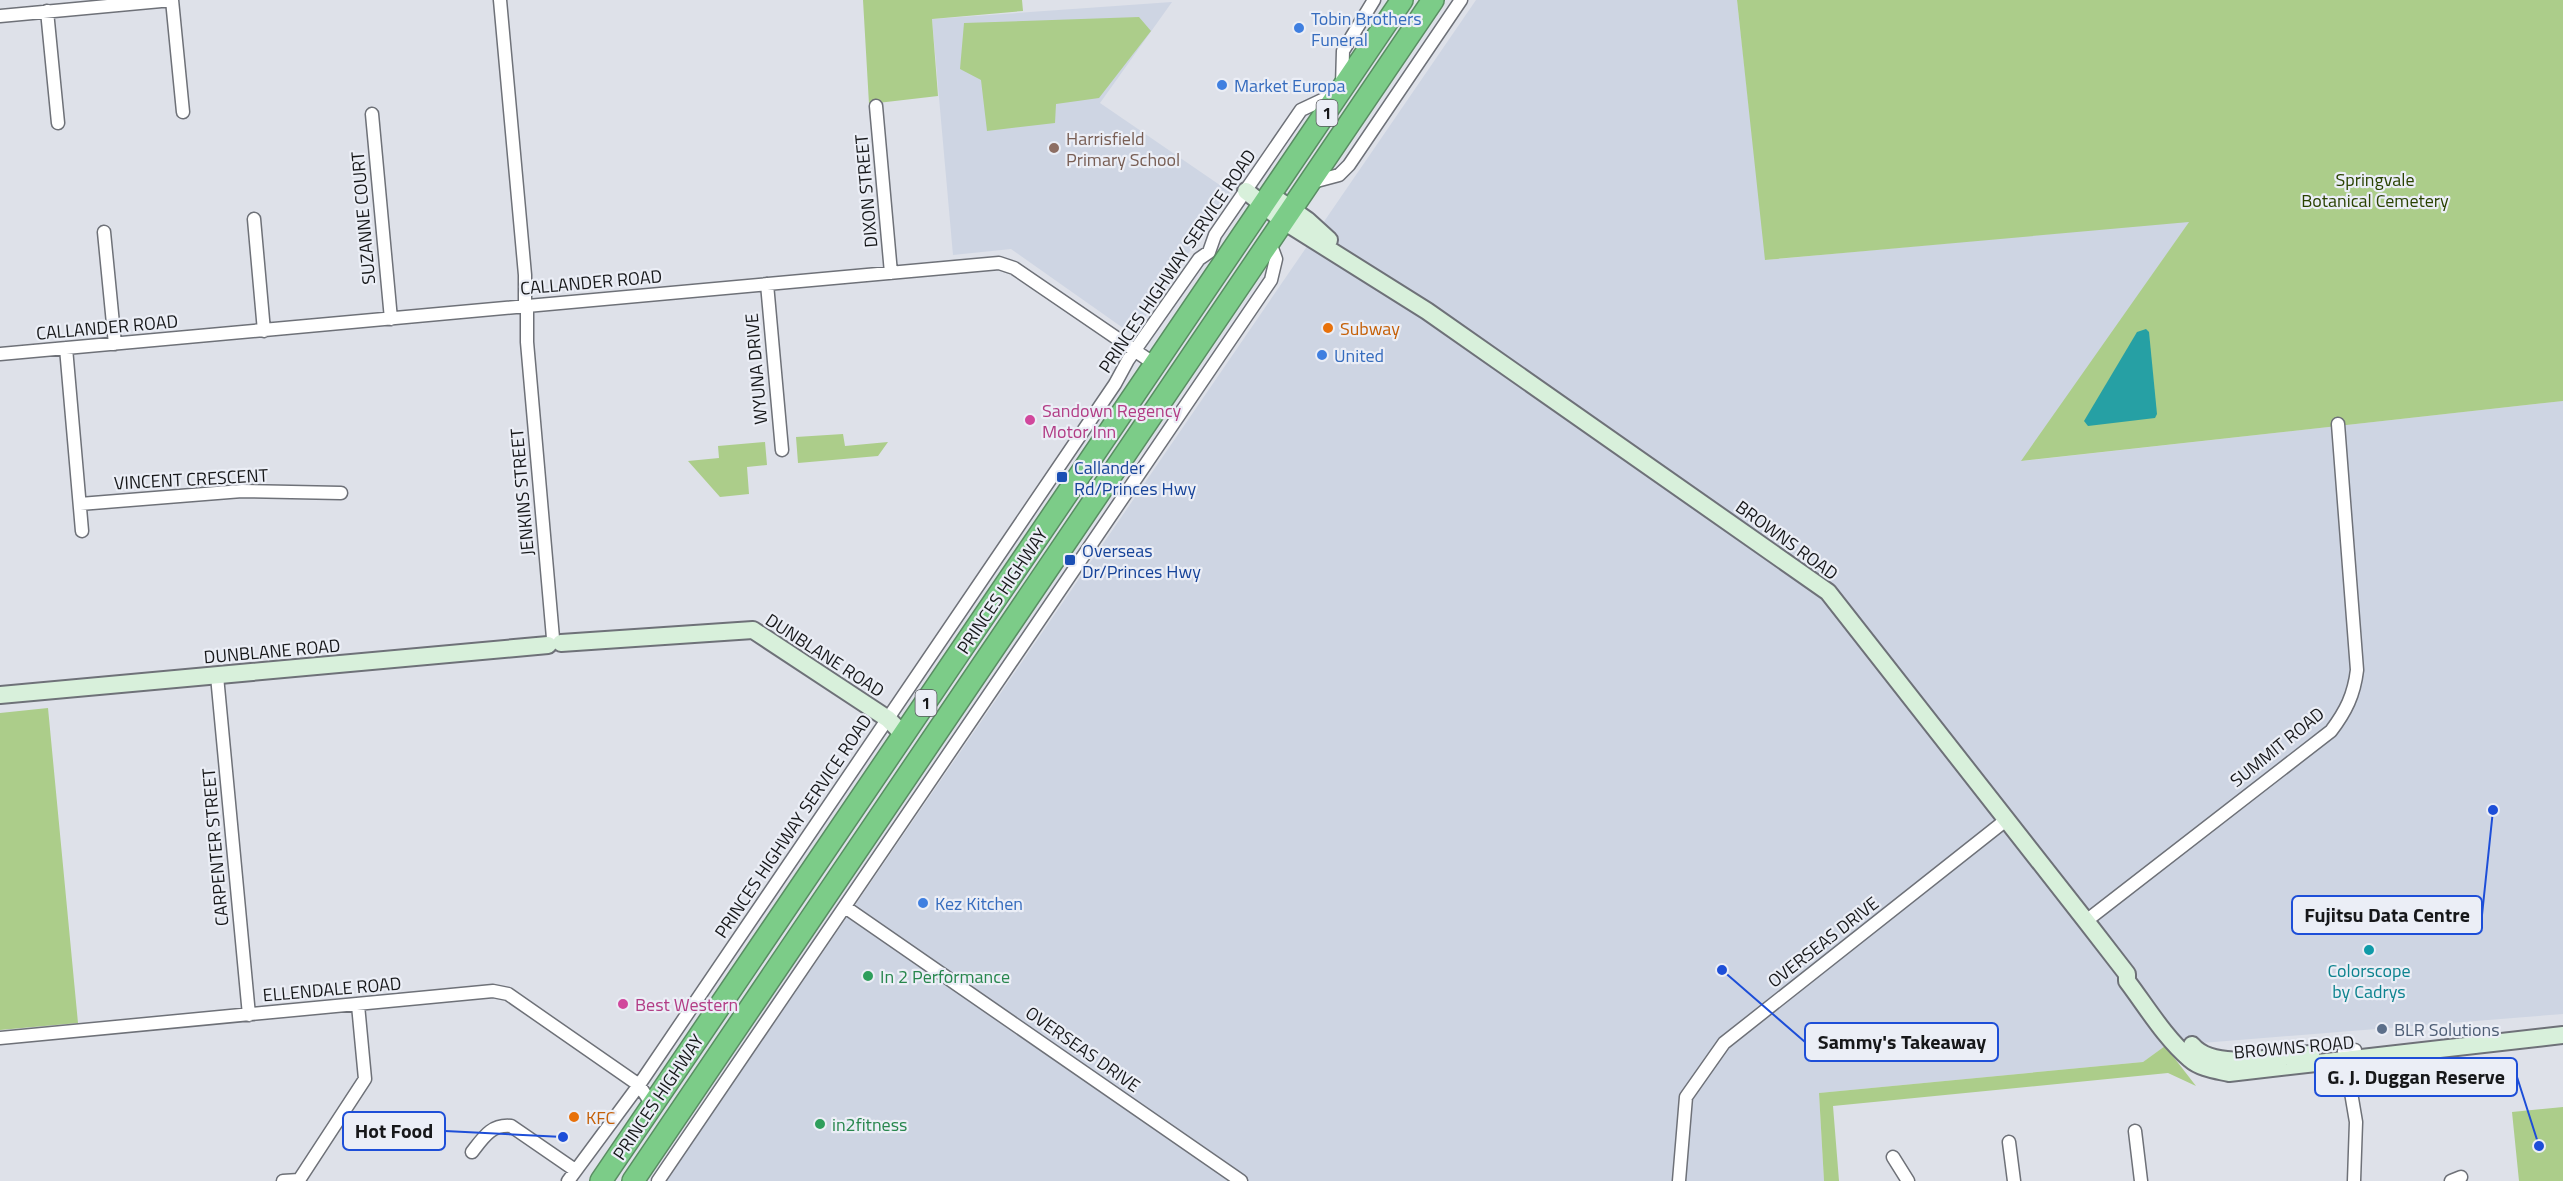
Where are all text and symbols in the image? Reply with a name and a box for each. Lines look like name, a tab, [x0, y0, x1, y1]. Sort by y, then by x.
place label: Tobin Brothers Funeral	[1311, 5, 1422, 53]
marker: Tobin Brothers Funeral	[1292, 21, 1306, 35]
place label: Market Europa	[1234, 72, 1346, 99]
marker: Market Europa	[1215, 78, 1229, 92]
road number: 1	[1316, 100, 1338, 126]
place label: Harrisfield Primary School	[1066, 125, 1180, 173]
street label: DIXON STREET	[848, 133, 884, 249]
marker: Harrisfield Primary School	[1047, 141, 1061, 155]
street label: PRINCES HIGHWAY SERVICE ROAD	[1092, 144, 1262, 378]
street label: SUZANNE COURT	[344, 150, 382, 286]
park label: Springvale Botanical Cemetery	[2301, 166, 2449, 214]
street label: CALLANDER ROAD	[519, 262, 663, 302]
street label: CALLANDER ROAD	[35, 307, 179, 347]
street label: WYUNA DRIVE	[738, 312, 774, 426]
place label: Subway	[1340, 315, 1400, 342]
marker: Subway	[1321, 321, 1335, 335]
place label: United	[1334, 342, 1384, 369]
marker: United	[1315, 348, 1329, 362]
place label: Sandown Regency Motor Inn	[1042, 397, 1182, 445]
marker: Sandown Regency Motor Inn	[1023, 413, 1037, 427]
street label: JENKINS STREET	[503, 427, 541, 557]
place label: Callander Rd/Princes Hwy	[1074, 454, 1196, 502]
street label: VINCENT CRESCENT	[113, 461, 269, 497]
marker: Callander Rd/Princes Hwy	[1055, 470, 1069, 484]
street label: BROWNS ROAD	[1730, 494, 1844, 586]
street label: PRINCES HIGHWAY	[950, 522, 1054, 659]
place label: Overseas Dr/Princes Hwy	[1082, 537, 1201, 585]
marker: Overseas Dr/Princes Hwy	[1063, 553, 1077, 567]
street label: DUNBLANE ROAD	[760, 606, 890, 704]
street label: DUNBLANE ROAD	[203, 632, 341, 670]
road number: 1	[916, 690, 936, 716]
street label: SUMMIT ROAD	[2224, 700, 2330, 794]
street label: PRINCES HIGHWAY SERVICE ROAD	[708, 709, 878, 943]
street label: CARPENTER STREET	[195, 766, 235, 927]
place label: Kez Kitchen	[935, 890, 1023, 917]
street label: OVERSEAS DRIVE	[1762, 890, 1884, 994]
marker: Kez Kitchen	[916, 896, 930, 910]
callout: Fujitsu Data Centre	[2292, 896, 2482, 934]
text: Fujitsu Data Centre	[2304, 899, 2470, 930]
marker: Colorscope by Cadrys	[2362, 943, 2376, 957]
place label: Colorscope by Cadrys	[2327, 957, 2411, 1005]
place label: In 2 Performance	[880, 963, 1010, 990]
street label: ELLENDALE ROAD	[262, 969, 402, 1009]
marker: In 2 Performance	[861, 969, 875, 983]
place label: Best Western	[635, 991, 738, 1018]
marker: Best Western	[616, 997, 630, 1011]
street label: OVERSEAS DRIVE	[1020, 999, 1146, 1099]
place label: BLR Solutions	[2394, 1016, 2500, 1043]
marker: BLR Solutions	[2375, 1022, 2389, 1036]
callout: Sammy's Takeaway	[1805, 1023, 1998, 1061]
text: Sammy's Takeaway	[1818, 1026, 1986, 1057]
street label: PRINCES HIGHWAY	[606, 1028, 710, 1165]
street label: BROWNS ROAD	[2233, 1028, 2355, 1066]
callout: G. J. Duggan Reserve	[2315, 1058, 2517, 1096]
text: G. J. Duggan Reserve	[2327, 1061, 2505, 1092]
place label: KFC	[586, 1104, 616, 1131]
marker: KFC	[567, 1110, 581, 1124]
place label: in2fitness	[832, 1111, 907, 1138]
callout: Hot Food	[343, 1112, 445, 1150]
text: Hot Food	[355, 1115, 433, 1146]
marker: in2fitness	[813, 1117, 827, 1131]

